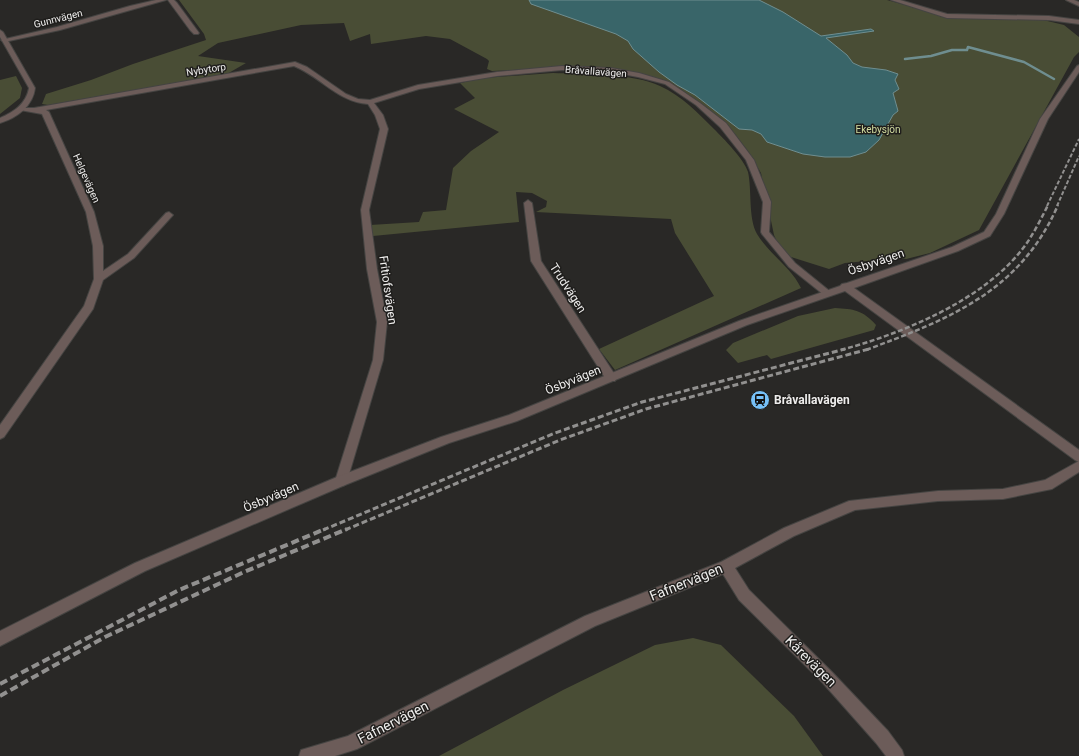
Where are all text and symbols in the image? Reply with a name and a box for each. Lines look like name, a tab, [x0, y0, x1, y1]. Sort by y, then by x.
street label: Gunnvägen	[33, 7, 84, 30]
street label: Nybytorp	[185, 61, 227, 78]
street label: Bråvallavägen	[565, 64, 627, 79]
park label: Ekebysjön	[855, 124, 901, 135]
street label: Helgevägen	[71, 152, 102, 204]
street label: Ösbyvägen	[846, 245, 906, 278]
street label: Fritiofsvägen	[376, 255, 400, 325]
street label: Trudvägen	[547, 261, 589, 315]
street label: Ösbyvägen	[543, 362, 603, 398]
station icon: Bråvallavägen	[749, 389, 771, 411]
place label: Bråvallavägen	[774, 393, 850, 407]
street label: Ösbyvägen	[241, 478, 301, 515]
street label: Fafnervägen	[647, 560, 725, 604]
street label: Kårevägen	[782, 632, 840, 690]
street label: Fafnervägen	[355, 697, 431, 747]

